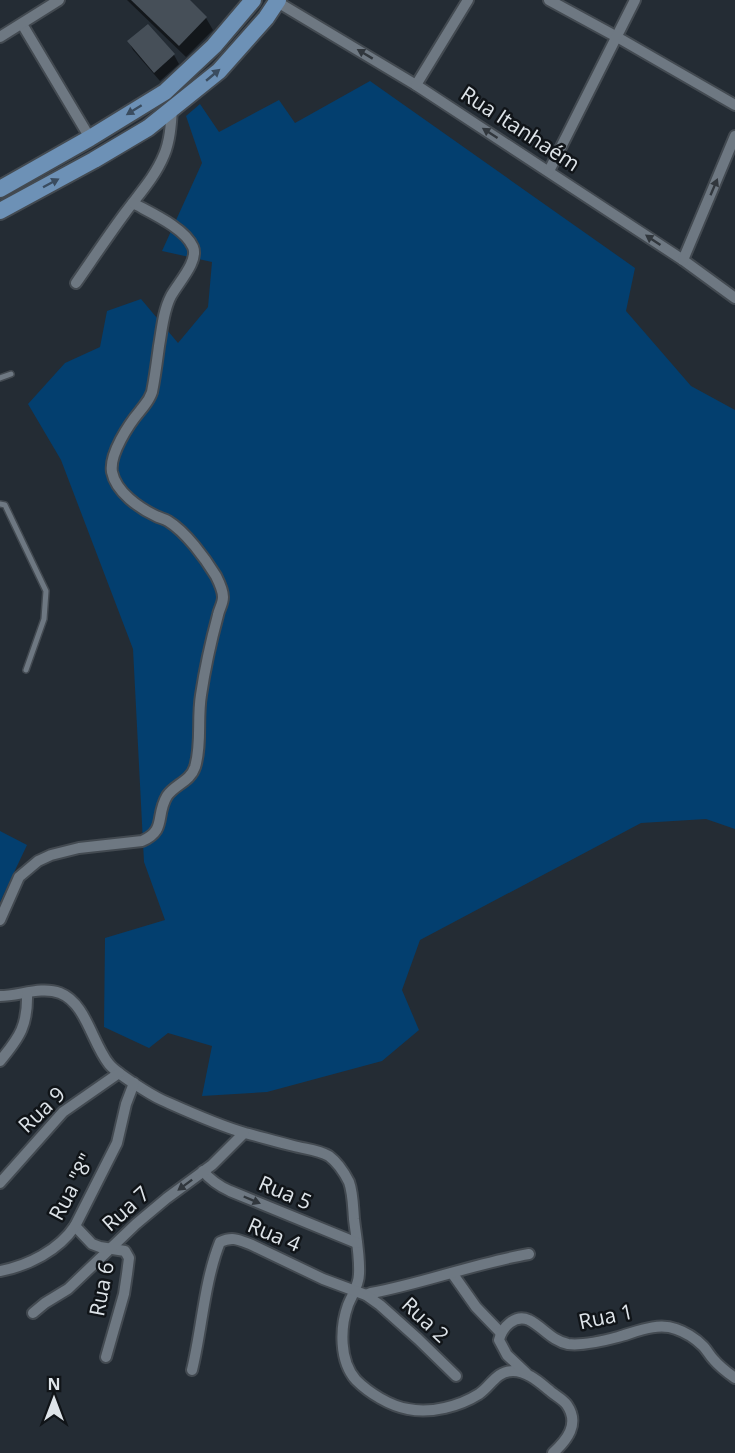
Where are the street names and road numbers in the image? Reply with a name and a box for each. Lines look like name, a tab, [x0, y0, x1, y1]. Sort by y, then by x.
street label: Rua Itanhaém	[456, 79, 585, 177]
street label: Rua 9	[12, 1080, 71, 1138]
street label: Rua "8"	[42, 1148, 100, 1225]
street label: Rua 5	[255, 1168, 316, 1216]
street label: Rua 7	[96, 1179, 155, 1237]
street label: Rua 4	[244, 1210, 305, 1258]
street label: Rua 6	[82, 1259, 120, 1318]
street label: Rua 2	[396, 1290, 455, 1348]
street label: Rua 1	[576, 1297, 636, 1335]

